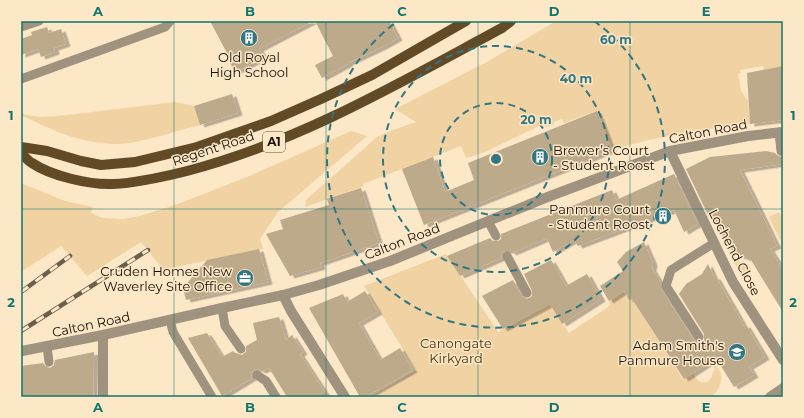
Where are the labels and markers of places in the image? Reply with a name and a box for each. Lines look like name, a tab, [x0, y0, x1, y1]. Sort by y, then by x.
building icon: Old Royal High School	[239, 28, 259, 48]
place label: Old Royal High School	[210, 49, 288, 80]
place label: Brewer’s Court - Student Roost	[553, 142, 655, 173]
building icon: Brewer’s Court - Student Roost	[530, 147, 550, 167]
centre of rings	[489, 152, 503, 166]
place label: Panmure Court - Student Roost	[548, 201, 650, 232]
building icon: Panmure Court - Student Roost	[653, 206, 673, 226]
place label: Cruden Homes New Waverley Site Office	[100, 263, 233, 294]
office icon: Cruden Homes New Waverley Site Office	[235, 268, 255, 288]
place label: Adam Smith's Panmure House	[618, 337, 724, 368]
school or university icon: Adam Smith's Panmure House	[727, 342, 747, 362]

